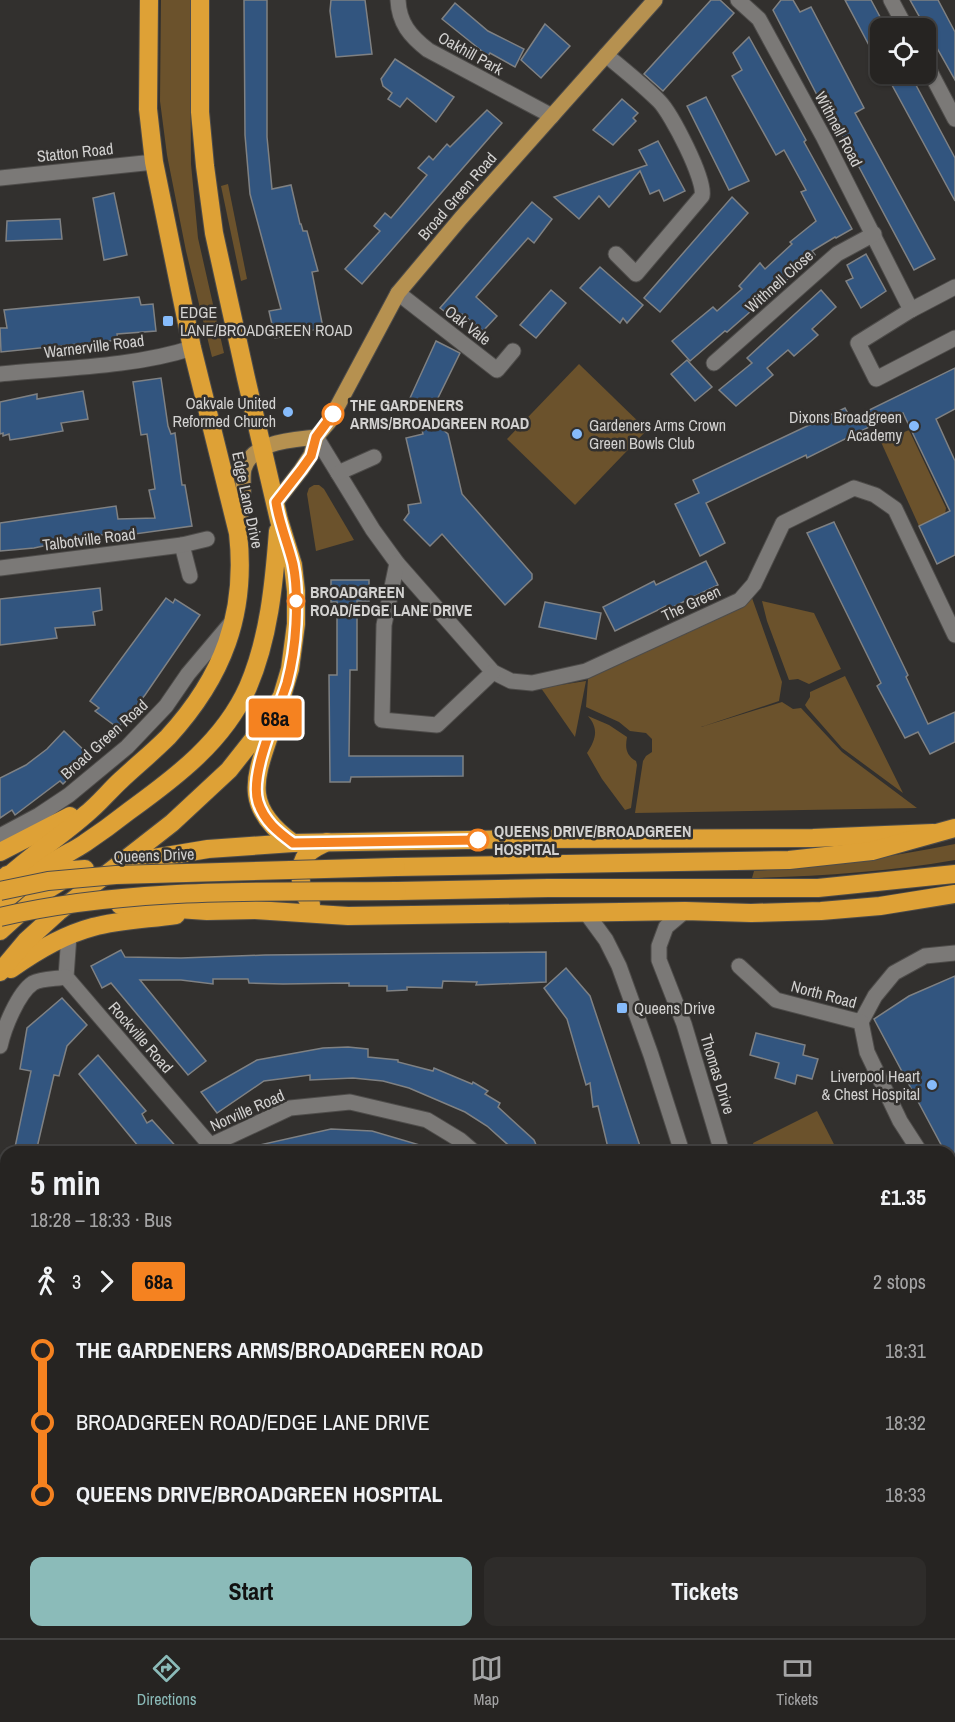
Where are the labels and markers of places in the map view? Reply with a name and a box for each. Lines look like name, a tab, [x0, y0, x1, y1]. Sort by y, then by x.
place label: EDGE LANE/BROADGREEN ROAD	[180, 301, 353, 341]
marker: EDGE LANE/BROADGREEN ROAD	[161, 314, 175, 328]
place label: Oakvale United Reformed Church	[172, 392, 276, 432]
place label: THE GARDENERS ARMS/BROADGREEN ROAD	[350, 394, 529, 434]
marker: THE GARDENERS ARMS/BROADGREEN ROAD	[322, 403, 344, 425]
marker: Oakvale United Reformed Church	[281, 405, 295, 419]
place label: Dixons Broadgreen Academy	[789, 406, 902, 446]
place label: Gardeners Arms Crown Green Bowls Club	[589, 414, 726, 454]
marker: Dixons Broadgreen Academy	[907, 419, 921, 433]
marker: Gardeners Arms Crown Green Bowls Club	[570, 427, 584, 441]
place label: BROADGREEN ROAD/EDGE LANE DRIVE	[310, 581, 473, 621]
marker: BROADGREEN ROAD/EDGE LANE DRIVE	[287, 592, 305, 610]
place label: QUEENS DRIVE/BROADGREEN HOSPITAL	[494, 820, 692, 860]
marker: QUEENS DRIVE/BROADGREEN HOSPITAL	[467, 829, 489, 851]
place label: Queens Drive	[634, 997, 715, 1019]
marker: Queens Drive	[615, 1001, 629, 1015]
place label: Liverpool Heart & Chest Hospital	[822, 1065, 920, 1105]
marker: Liverpool Heart & Chest Hospital	[925, 1078, 939, 1092]

